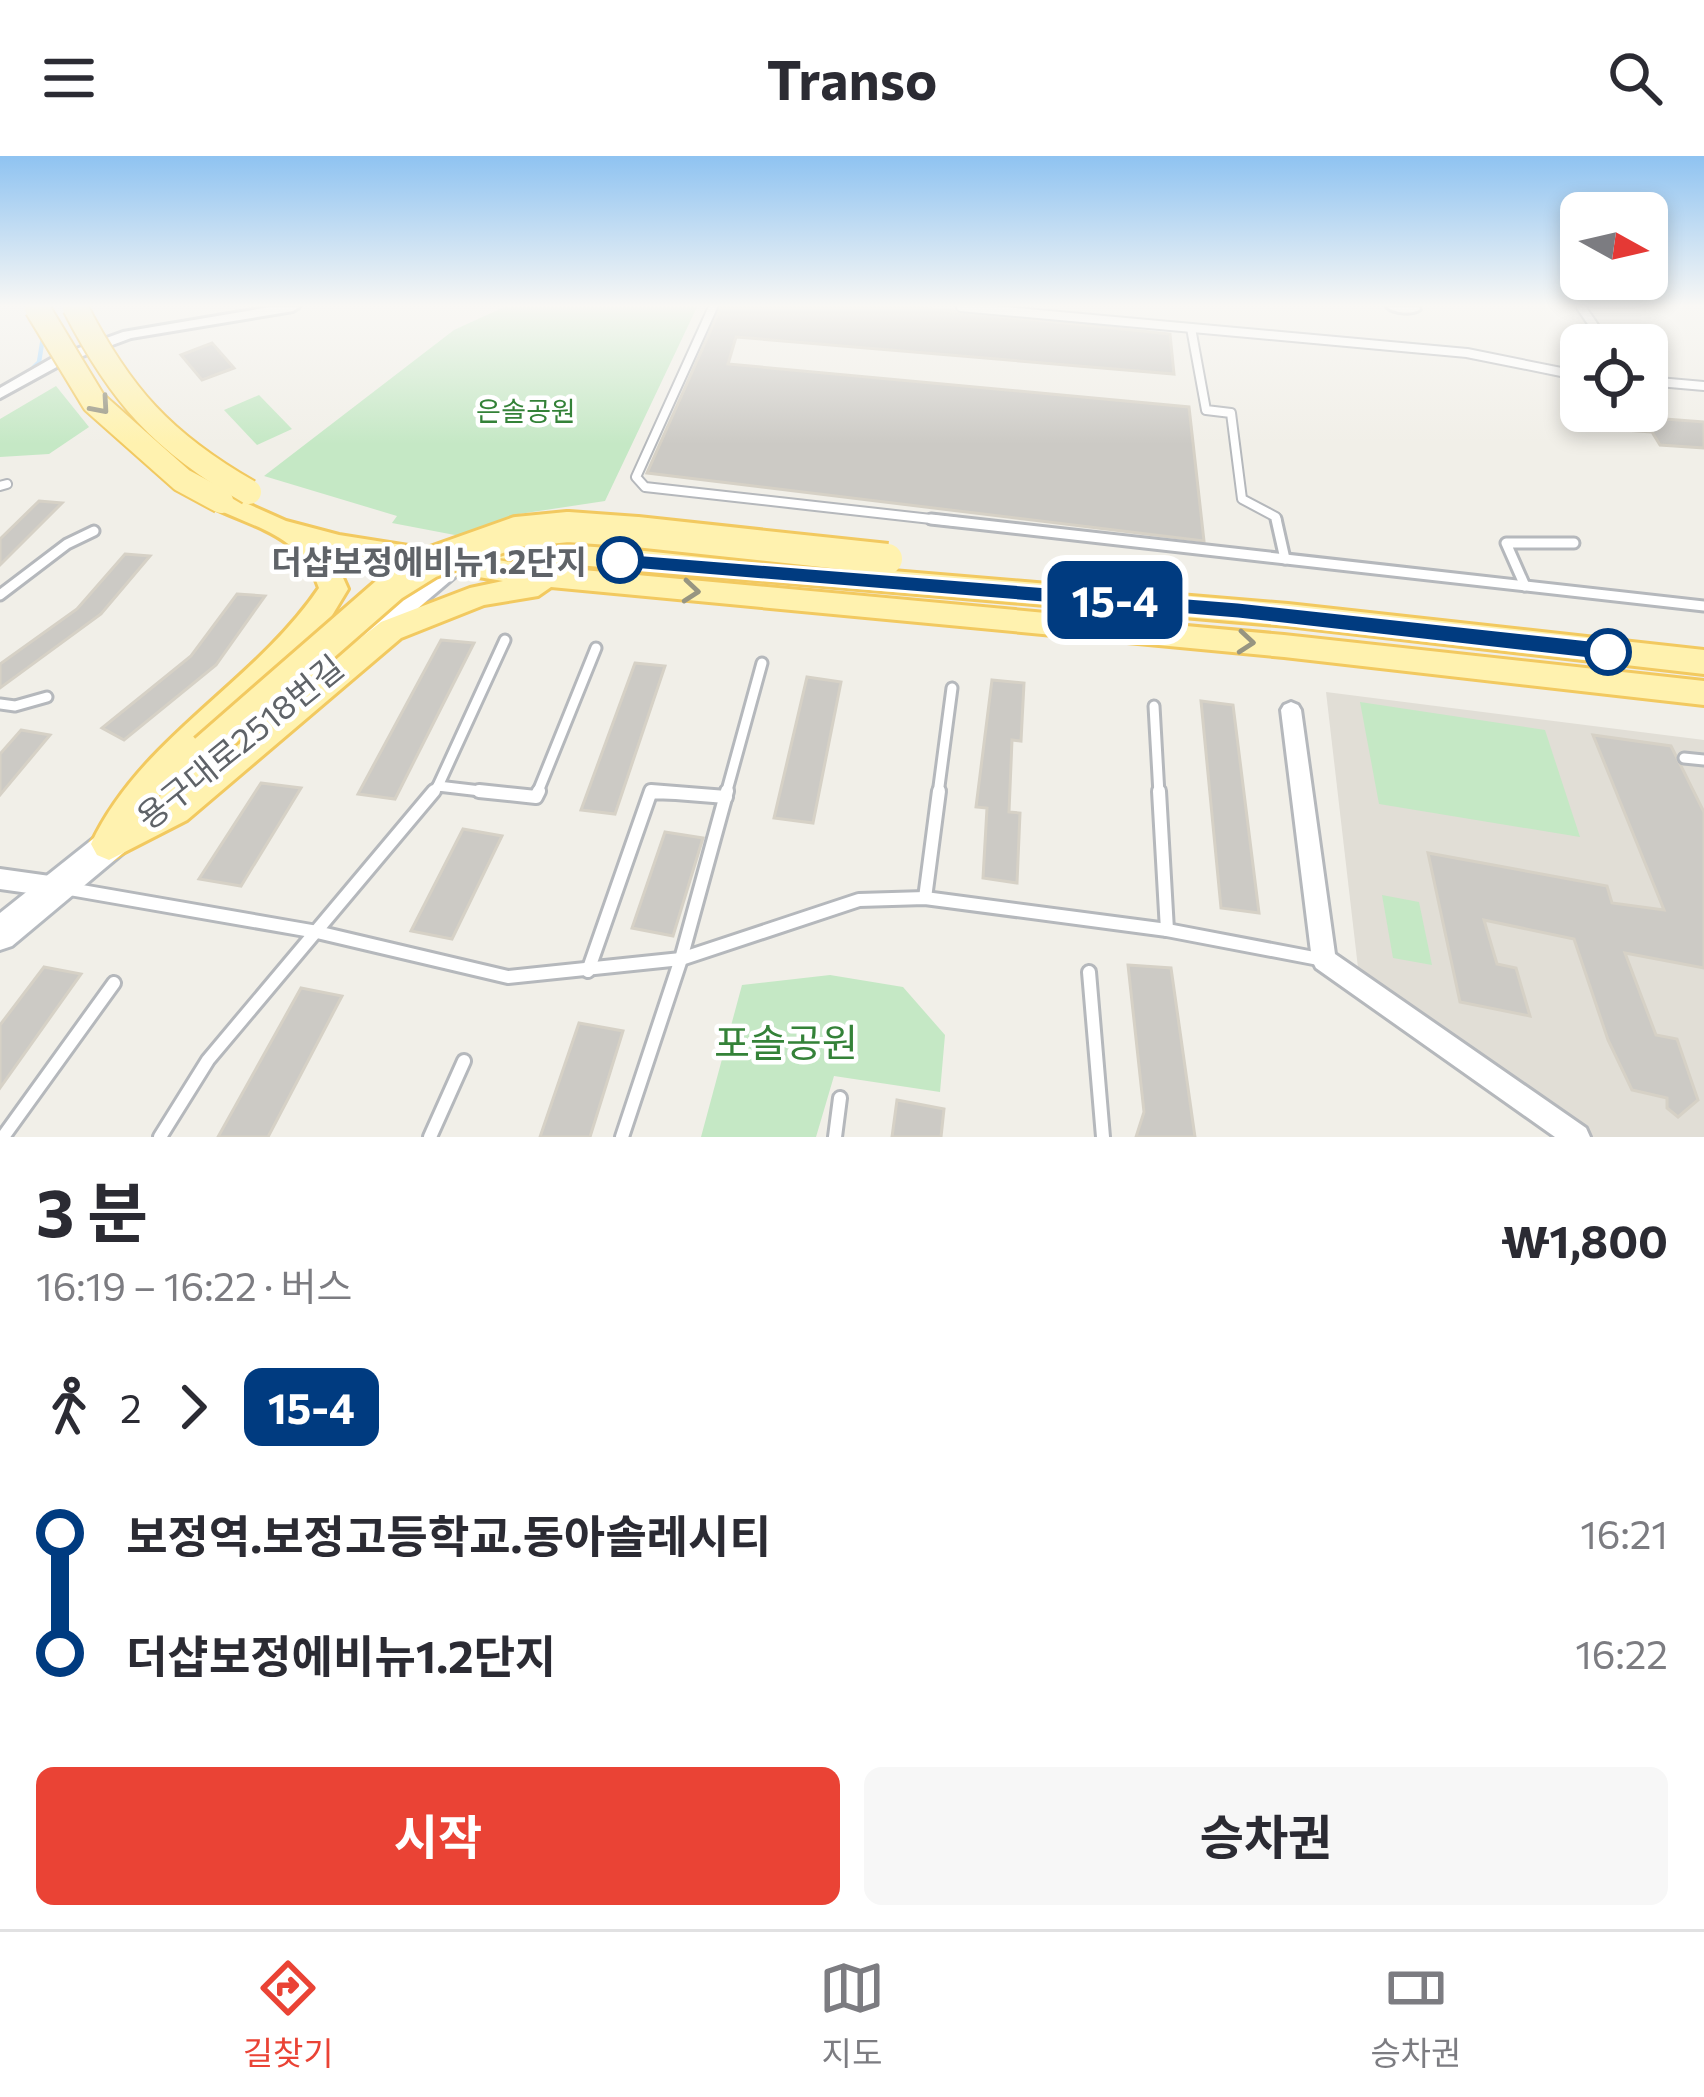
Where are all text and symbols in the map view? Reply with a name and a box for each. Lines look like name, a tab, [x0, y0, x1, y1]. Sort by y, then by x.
icon: menu	[36, 45, 102, 111]
text: Transo	[767, 45, 937, 111]
icon: search	[1602, 45, 1668, 111]
north arrow	[1560, 192, 1668, 300]
map controls	[1560, 192, 1668, 432]
button: locate	[1560, 324, 1668, 432]
one-way arrow	[86, 392, 108, 414]
park label: 은솔공원	[476, 394, 576, 427]
marker: 더샵보정에비뉴1.2단지	[598, 538, 642, 582]
place label: 더샵보정에비뉴1.2단지	[271, 540, 587, 581]
line badge: 15-4	[1031, 561, 1199, 639]
text: 15-4	[1071, 574, 1159, 626]
one-way arrow	[681, 578, 700, 603]
one-way arrow	[1237, 629, 1256, 654]
unlabelled marker	[1586, 630, 1630, 674]
street label: 용구대로2518번길	[128, 645, 350, 837]
park label: 포솔공원	[714, 1017, 858, 1065]
text: 3 분	[36, 1170, 148, 1251]
text: ₩1,800	[1501, 1212, 1668, 1267]
text: 16:19 – 16:22 · 버스	[36, 1261, 353, 1309]
icon: walk	[36, 1374, 102, 1440]
icon: forward	[160, 1374, 226, 1440]
text: 15-4	[268, 1381, 355, 1433]
text: 2	[120, 1383, 142, 1431]
text: 보정역.보정고등학교.동아솔레시티	[126, 1507, 771, 1562]
text: 16:21	[1580, 1509, 1668, 1557]
text: 더샵보정에비뉴1.2단지	[126, 1627, 556, 1682]
text: 16:22	[1575, 1629, 1668, 1677]
button: 시작	[36, 1767, 840, 1905]
button: 승차권	[864, 1767, 1668, 1905]
tab: 길찾기	[243, 1955, 334, 2075]
tab: 지도	[819, 1955, 885, 2075]
tab: 승차권	[1370, 1955, 1461, 2075]

